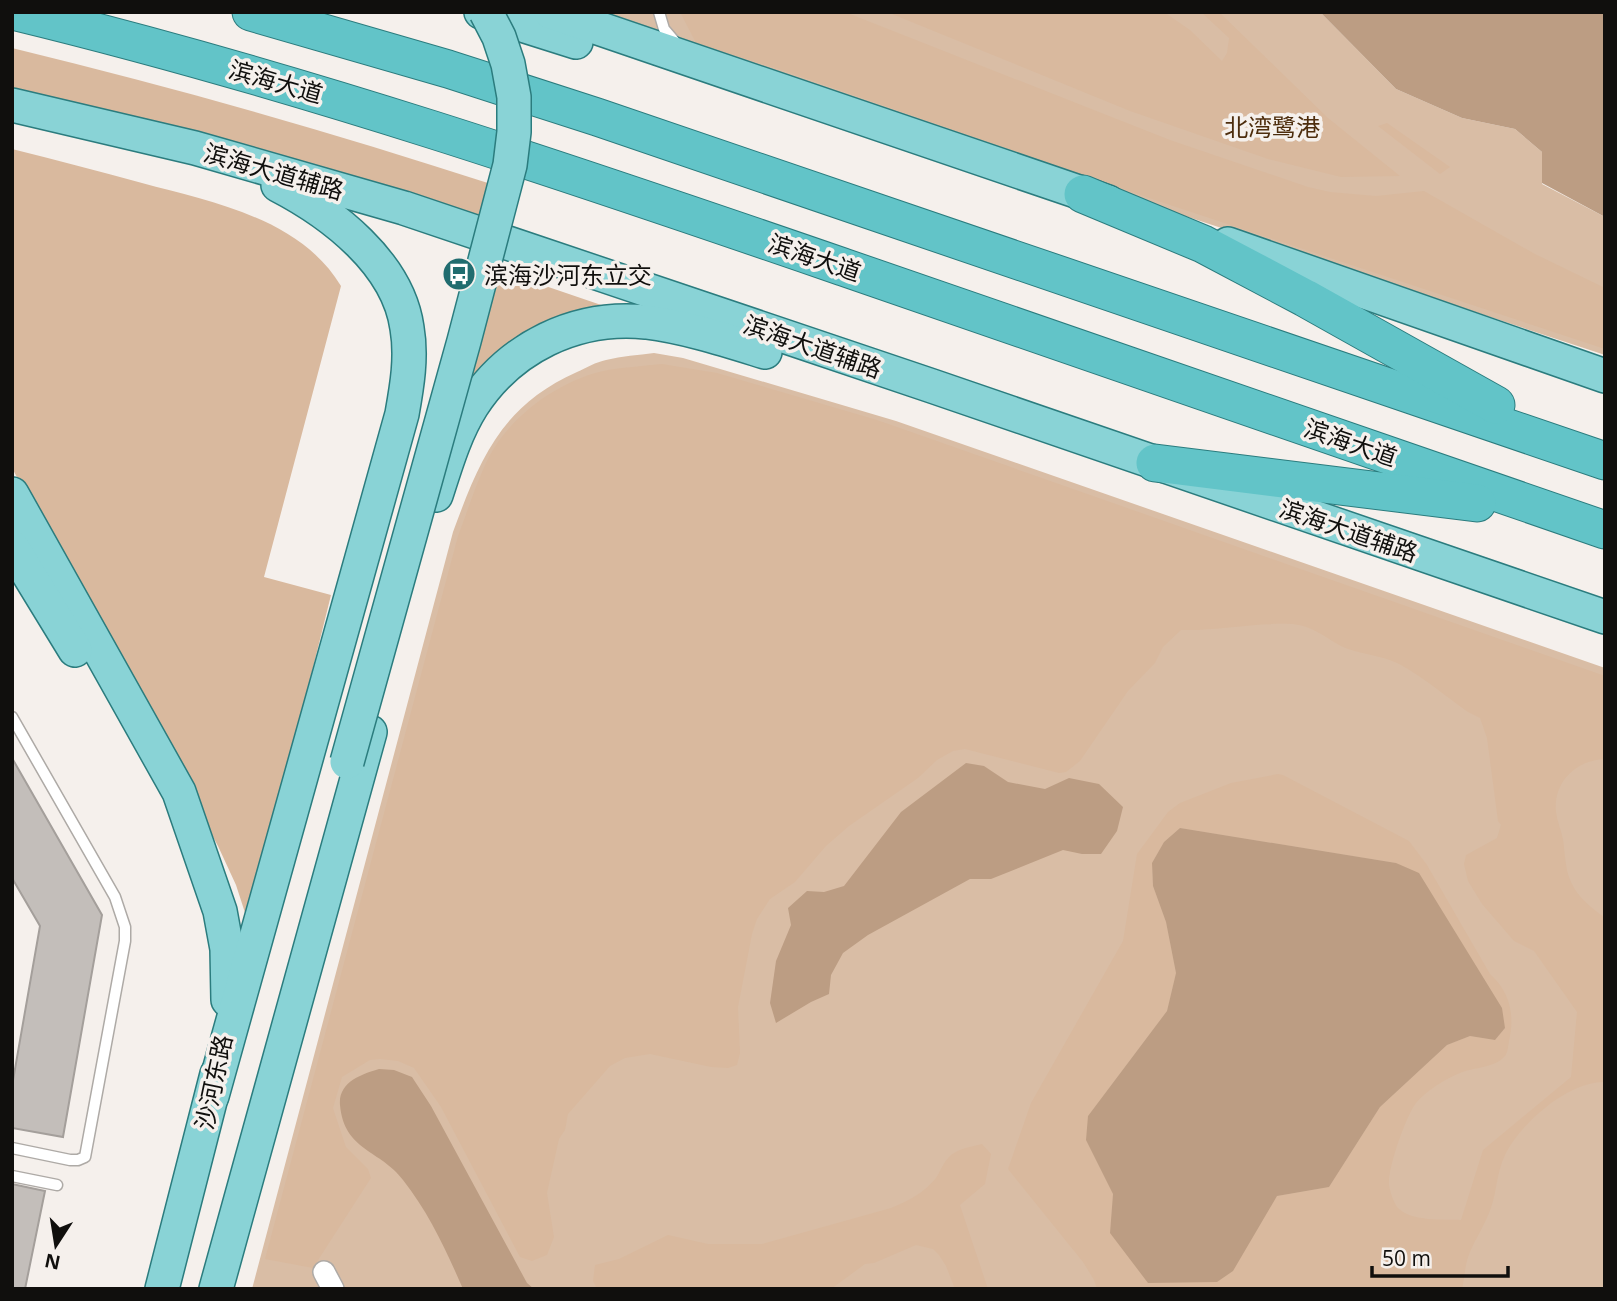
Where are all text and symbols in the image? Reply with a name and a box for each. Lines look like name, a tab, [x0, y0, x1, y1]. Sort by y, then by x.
street label: 滨海大道	[225, 52, 327, 110]
park label: 北湾鹭港	[1224, 110, 1320, 143]
street label: 滨海大道辅路	[200, 135, 348, 207]
street label: 滨海大道	[764, 226, 866, 288]
bus stop icon: 滨海沙河东立交	[440, 255, 478, 293]
place label: 滨海沙河东立交	[484, 258, 652, 291]
street label: 滨海大道辅路	[740, 307, 886, 385]
street label: 滨海大道	[1300, 411, 1402, 473]
street label: 滨海大道辅路	[1276, 491, 1422, 569]
street label: 沙河东路	[187, 1032, 239, 1132]
north arrow	[21, 1210, 91, 1280]
scale bar	[1372, 1234, 1508, 1278]
text: 50 m	[1382, 1244, 1431, 1272]
text: N	[42, 1247, 63, 1276]

